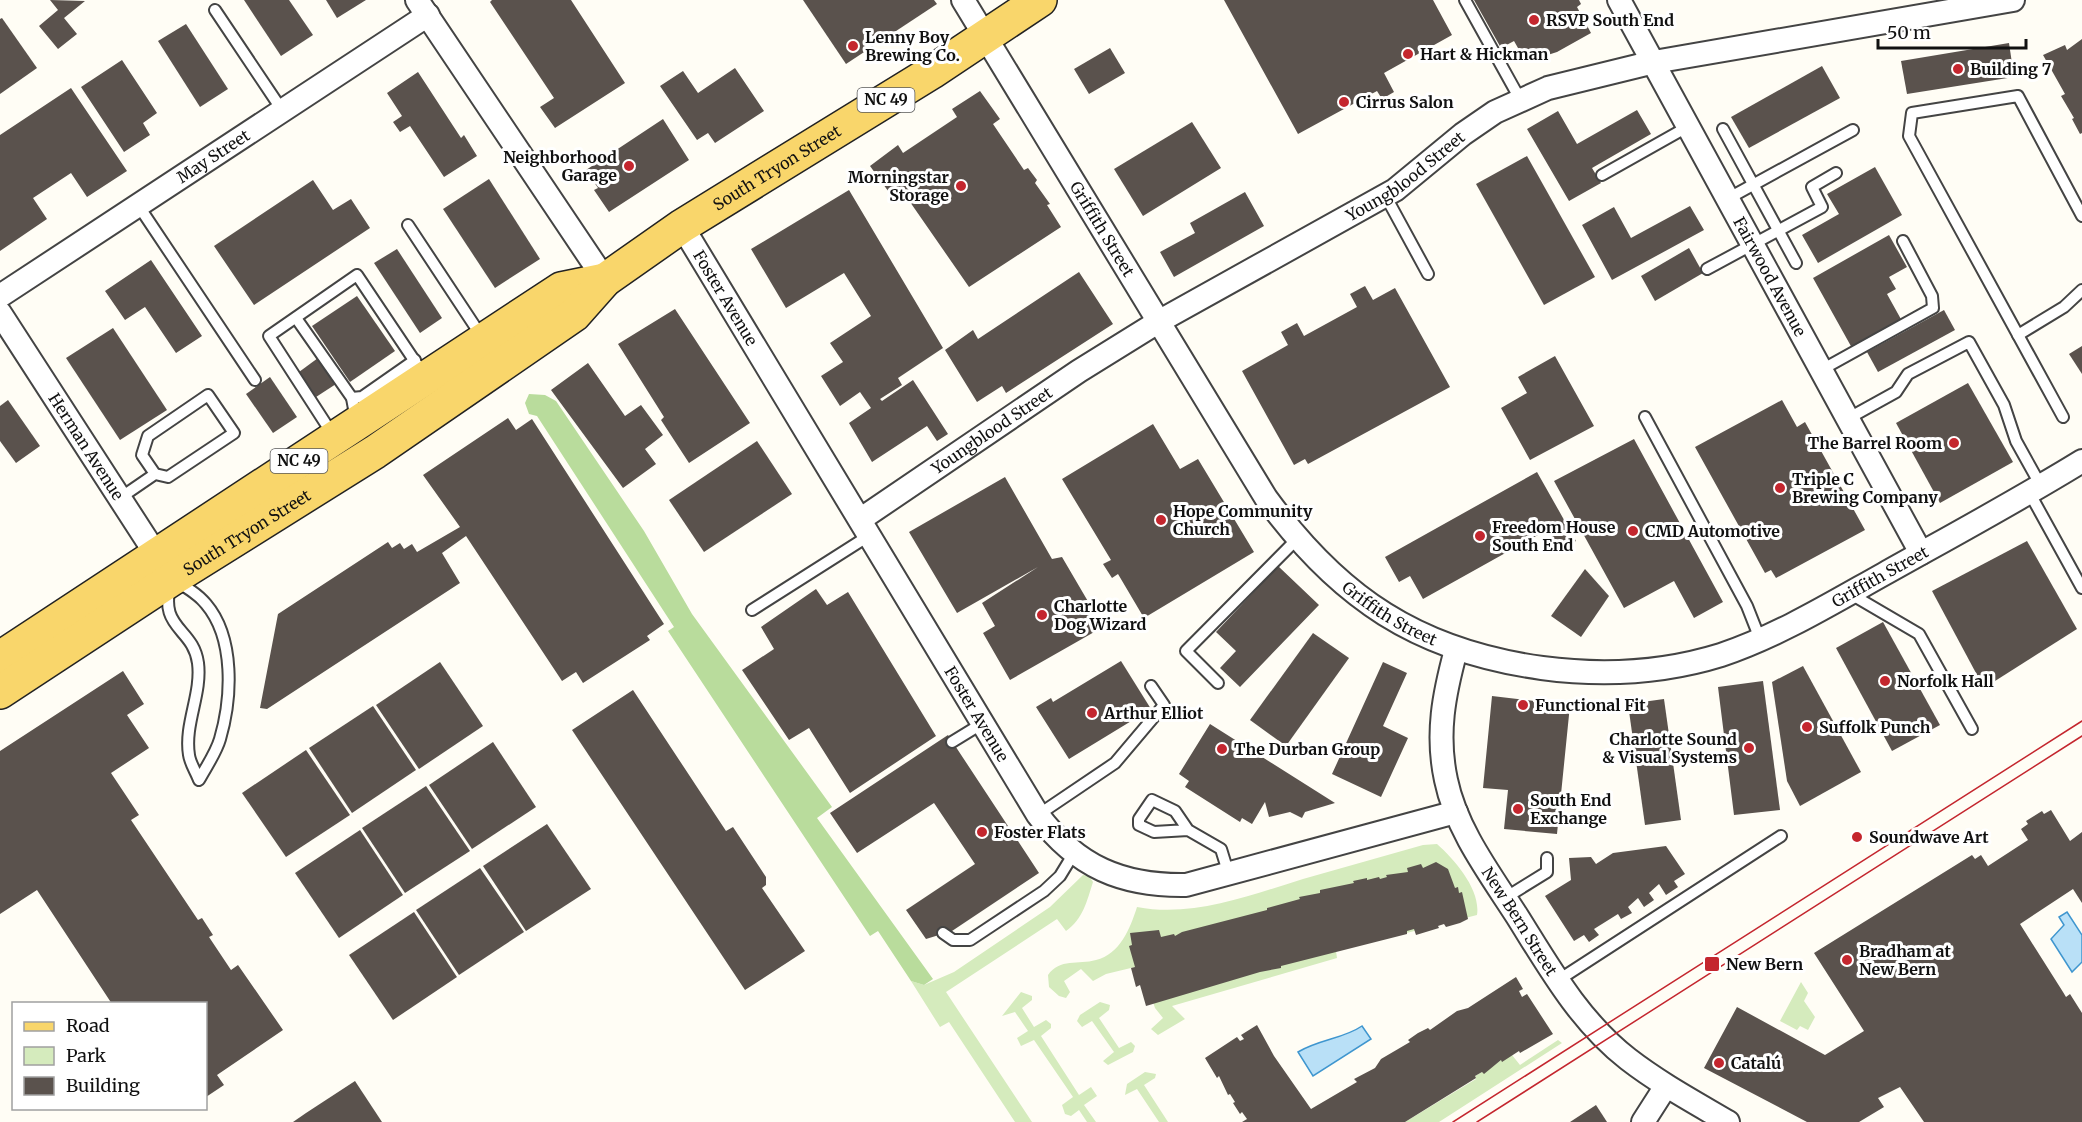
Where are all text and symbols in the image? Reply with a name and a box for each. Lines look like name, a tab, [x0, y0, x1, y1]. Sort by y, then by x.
place label: RSVP South End	[1546, 10, 1674, 30]
scale bar	[1878, 12, 2026, 50]
marker: RSVP South End	[1527, 13, 1541, 27]
text: 50 m	[1887, 21, 1931, 44]
place label: Lenny Boy Brewing Co.	[865, 27, 960, 65]
marker: Lenny Boy Brewing Co.	[846, 39, 860, 53]
place label: Hart & Hickman	[1420, 44, 1549, 64]
marker: Hart & Hickman	[1401, 47, 1415, 61]
place label: Building 7	[1970, 59, 2052, 79]
marker: Building 7	[1951, 62, 1965, 76]
road number: NC 49	[858, 88, 914, 112]
place label: Cirrus Salon	[1356, 92, 1454, 112]
marker: Cirrus Salon	[1337, 95, 1351, 109]
street label: South Tryon Street	[709, 120, 845, 215]
street label: May Street	[173, 124, 254, 187]
street label: Youngblood Street	[1342, 126, 1469, 226]
place label: Neighborhood Garage	[503, 147, 617, 185]
marker: Neighborhood Garage	[622, 159, 636, 173]
place label: Morningstar Storage	[848, 167, 950, 205]
street label: Griffith Street	[1066, 178, 1139, 281]
marker: Morningstar Storage	[954, 179, 968, 193]
street label: Fairwood Avenue	[1729, 213, 1811, 340]
street label: Foster Avenue	[689, 247, 762, 349]
street label: Youngblood Street	[927, 382, 1056, 479]
street label: Herman Avenue	[45, 389, 128, 504]
place label: The Barrel Room	[1808, 433, 1942, 453]
marker: The Barrel Room	[1947, 436, 1961, 450]
road number: NC 49	[270, 449, 328, 473]
place label: Triple C Brewing Company	[1792, 469, 1938, 507]
marker: Triple C Brewing Company	[1773, 481, 1787, 495]
street label: South Tryon Street	[179, 484, 315, 580]
place label: Hope Community Church	[1173, 501, 1313, 539]
marker: Hope Community Church	[1154, 513, 1168, 527]
place label: Freedom House South End	[1492, 517, 1616, 555]
place label: CMD Automotive	[1645, 521, 1780, 541]
marker: CMD Automotive	[1626, 524, 1640, 538]
marker: Freedom House South End	[1473, 529, 1487, 543]
street label: Griffith Street	[1828, 541, 1932, 611]
street label: Griffith Street	[1338, 577, 1441, 650]
place label: Charlotte Dog Wizard	[1054, 596, 1147, 634]
marker: Charlotte Dog Wizard	[1035, 608, 1049, 622]
street label: Foster Avenue	[940, 663, 1013, 765]
place label: Norfolk Hall	[1897, 671, 1994, 691]
marker: Norfolk Hall	[1878, 674, 1892, 688]
place label: Functional Fit	[1535, 695, 1646, 715]
marker: Functional Fit	[1516, 698, 1530, 712]
place label: Arthur Elliot	[1103, 703, 1204, 723]
marker: Arthur Elliot	[1085, 706, 1099, 720]
place label: Suffolk Punch	[1819, 717, 1931, 737]
marker: Suffolk Punch	[1800, 720, 1814, 734]
place label: Charlotte Sound & Visual Systems	[1602, 729, 1737, 767]
place label: The Durban Group	[1234, 739, 1380, 759]
marker: Charlotte Sound & Visual Systems	[1742, 741, 1756, 755]
marker: The Durban Group	[1215, 742, 1229, 756]
place label: South End Exchange	[1530, 790, 1612, 828]
marker: South End Exchange	[1511, 802, 1525, 816]
place label: Foster Flats	[994, 822, 1086, 842]
marker: Foster Flats	[975, 825, 989, 839]
place label: Soundwave Art	[1869, 827, 1989, 847]
marker: Soundwave Art	[1850, 830, 1864, 844]
street label: New Bern Street	[1478, 863, 1562, 980]
place label: Bradham at New Bern	[1859, 941, 1951, 979]
marker: Bradham at New Bern	[1840, 953, 1854, 967]
place label: New Bern	[1726, 954, 1803, 974]
marker: New Bern	[1703, 955, 1721, 973]
legend	[12, 1002, 207, 1110]
text: Road	[66, 1014, 110, 1037]
text: Park	[66, 1044, 107, 1067]
place label: Catalú	[1731, 1053, 1781, 1073]
marker: Catalú	[1712, 1056, 1726, 1070]
text: Building	[66, 1074, 140, 1097]

